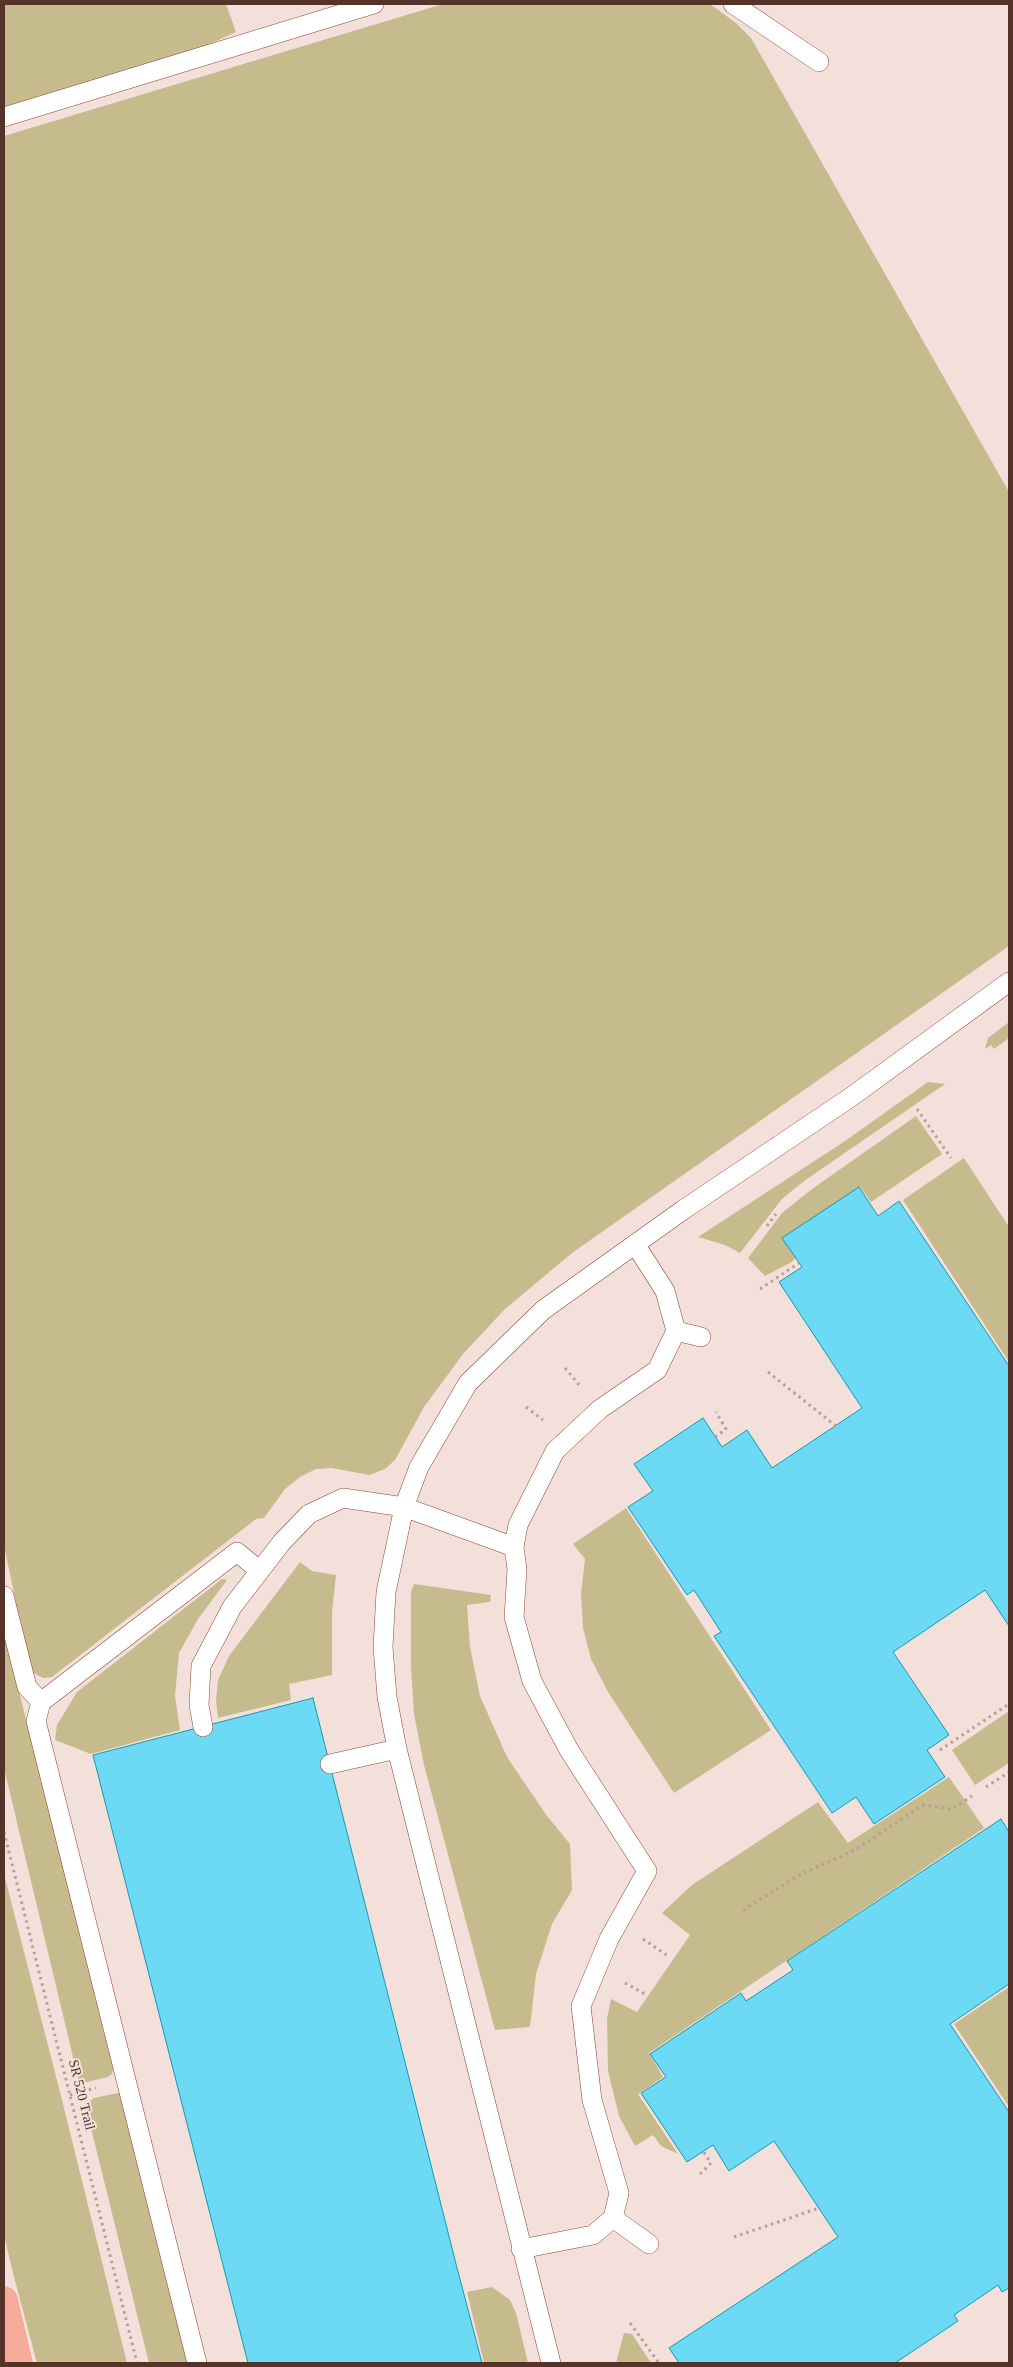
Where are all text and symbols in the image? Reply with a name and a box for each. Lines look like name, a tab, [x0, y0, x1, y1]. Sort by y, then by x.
street label: SR 520 Trail	[64, 2058, 98, 2132]

